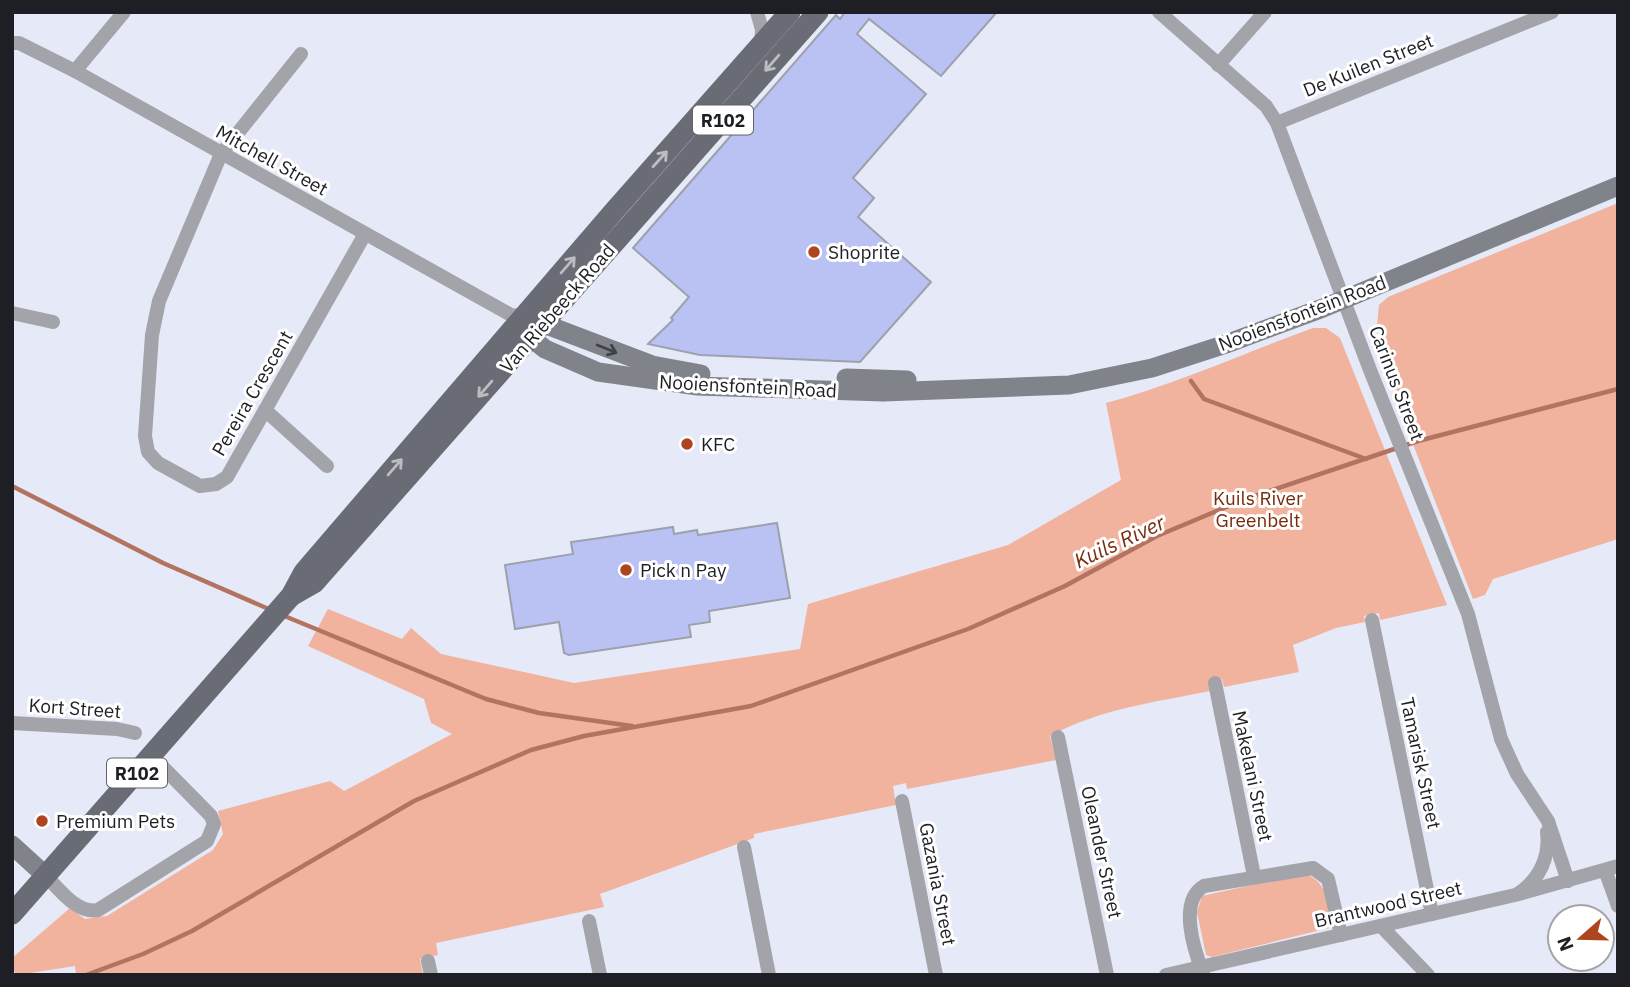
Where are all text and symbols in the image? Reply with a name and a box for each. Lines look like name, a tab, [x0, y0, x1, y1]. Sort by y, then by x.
street label: De Kuilen Street	[1300, 28, 1436, 102]
one-way arrow	[765, 54, 781, 72]
road number: R102	[693, 106, 753, 134]
street label: Mitchell Street	[212, 119, 332, 201]
one-way arrow	[652, 151, 669, 168]
street label: Van Riebeeck Road	[494, 238, 620, 378]
place label: Shoprite	[828, 240, 900, 264]
marker: Shoprite	[806, 244, 822, 260]
one-way arrow	[560, 256, 576, 274]
street label: Nooiensfontein Road	[1215, 270, 1389, 356]
street label: Carinus Street	[1364, 322, 1430, 444]
street label: Pereira Crescent	[206, 326, 298, 460]
one-way arrow	[596, 343, 617, 356]
street label: Nooiensfontein Road	[658, 369, 838, 403]
one-way arrow	[477, 380, 493, 398]
place label: KFC	[701, 432, 735, 456]
marker: KFC	[679, 436, 695, 452]
one-way arrow	[387, 459, 403, 477]
park label: Kuils River Greenbelt	[1213, 486, 1303, 532]
water label: Kuils River	[1069, 507, 1170, 574]
place label: Pick n Pay	[640, 558, 727, 582]
marker: Pick n Pay	[618, 562, 634, 578]
street label: Kort Street	[28, 693, 122, 723]
street label: Tamarisk Street	[1395, 695, 1447, 831]
street label: Makelani Street	[1227, 708, 1279, 844]
road number: R102	[107, 758, 167, 788]
street label: Oleander Street	[1076, 783, 1128, 921]
place label: Premium Pets	[56, 809, 175, 833]
marker: Premium Pets	[34, 813, 50, 829]
street label: Gazania Street	[914, 821, 962, 947]
street label: Brantwood Street	[1312, 875, 1464, 933]
north arrow	[1546, 903, 1616, 973]
text: N	[1551, 933, 1579, 954]

